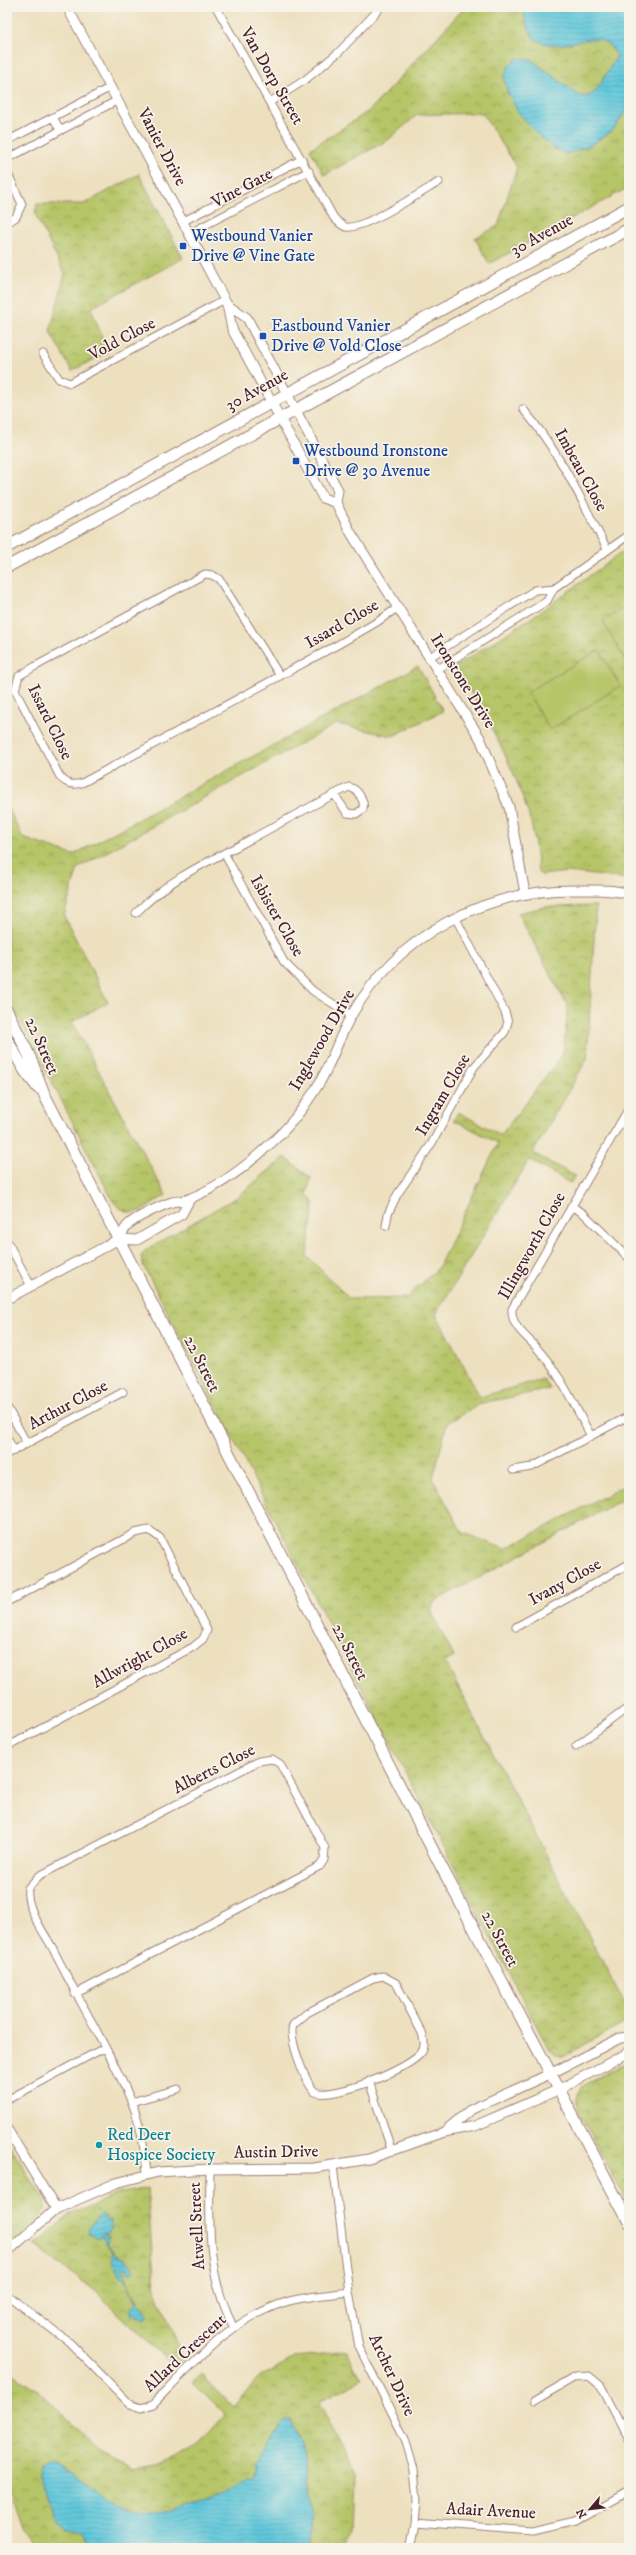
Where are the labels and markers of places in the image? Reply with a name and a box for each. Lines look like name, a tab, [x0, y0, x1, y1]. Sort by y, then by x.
place label: Westbound Vanier Drive @ Vine Gate	[190, 225, 315, 267]
marker: Westbound Vanier Drive @ Vine Gate	[178, 241, 188, 251]
place label: Eastbound Vanier Drive @ Vold Close	[271, 315, 402, 357]
marker: Eastbound Vanier Drive @ Vold Close	[258, 331, 268, 341]
place label: Westbound Ironstone Drive @ 30 Avenue	[303, 440, 448, 482]
marker: Westbound Ironstone Drive @ 30 Avenue	[291, 456, 301, 466]
place label: Red Deer Hospice Society	[107, 2124, 216, 2166]
marker: Red Deer Hospice Society	[94, 2140, 104, 2150]

